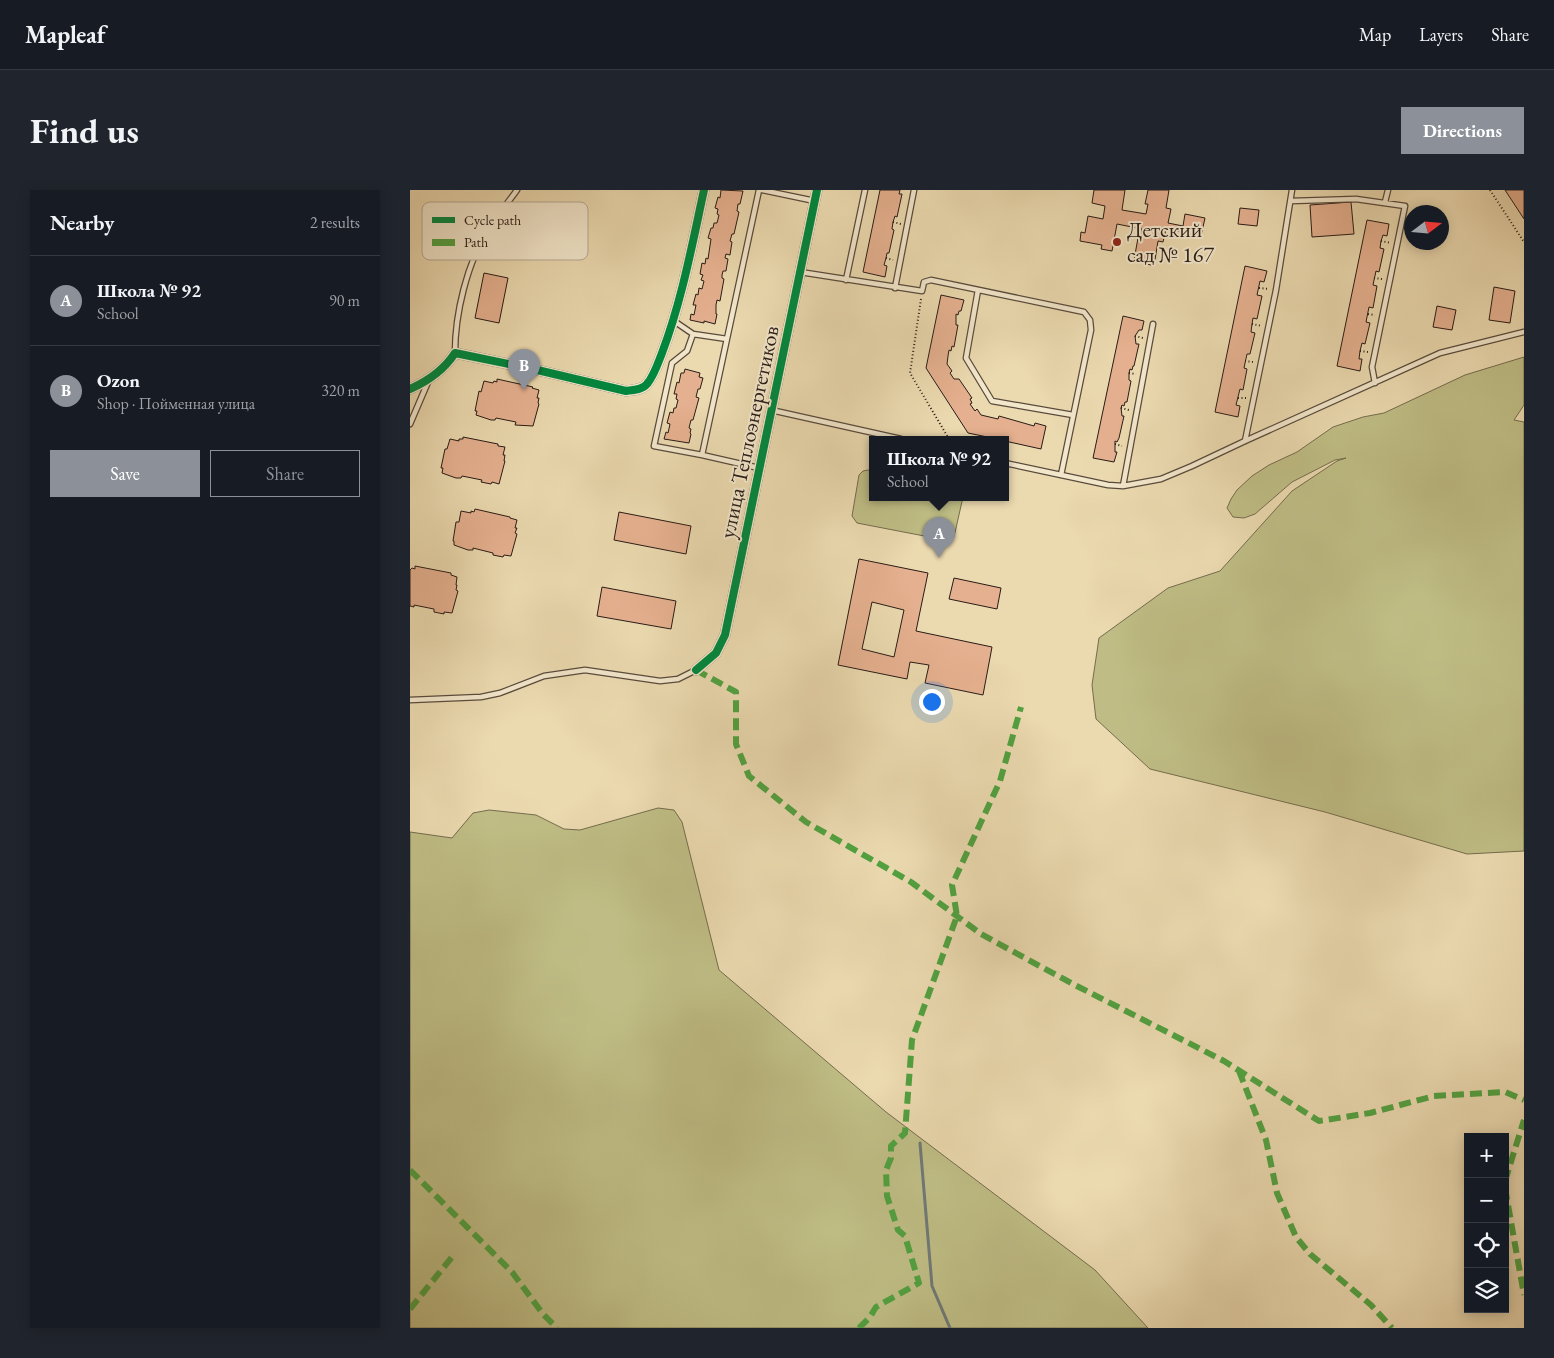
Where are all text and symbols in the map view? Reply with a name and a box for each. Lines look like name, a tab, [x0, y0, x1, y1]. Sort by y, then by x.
text: Mapleaf	[25, 19, 106, 50]
text: Map	[1359, 23, 1391, 46]
text: Layers	[1419, 23, 1463, 46]
text: Share	[1491, 23, 1529, 46]
button: Directions	[1401, 107, 1524, 154]
text: Find us	[30, 108, 139, 153]
legend	[422, 202, 588, 260]
north arrow	[1404, 205, 1449, 250]
text: Nearby	[50, 209, 114, 236]
text: Cycle path	[464, 211, 521, 229]
text: 2 results	[310, 212, 360, 233]
place label: Детский сад № 167	[1127, 215, 1214, 269]
text: Path	[464, 233, 488, 251]
marker: Детский сад № 167	[1111, 236, 1123, 248]
text: Школа № 92	[97, 278, 201, 303]
text: A	[60, 290, 72, 311]
text: 90 m	[329, 290, 360, 311]
text: School	[97, 303, 139, 324]
street label: улица Теплоэнергетиков	[712, 323, 786, 541]
pin: B	[508, 349, 540, 390]
text: Ozon	[97, 368, 140, 393]
text: B	[61, 380, 71, 401]
text: 320 m	[321, 380, 360, 401]
text: Shop · Пойменная улица	[97, 393, 255, 414]
popup	[869, 436, 1009, 501]
text: Школа № 92	[887, 446, 991, 471]
button: Save	[50, 450, 200, 497]
button: Share	[210, 450, 360, 497]
text: School	[887, 471, 929, 492]
pin: A	[923, 517, 955, 558]
your location	[919, 689, 945, 715]
map controls	[1464, 1133, 1509, 1313]
button: +	[1464, 1133, 1509, 1178]
button: −	[1464, 1178, 1509, 1223]
button: locate	[1464, 1223, 1509, 1268]
button: layers	[1464, 1268, 1509, 1313]

